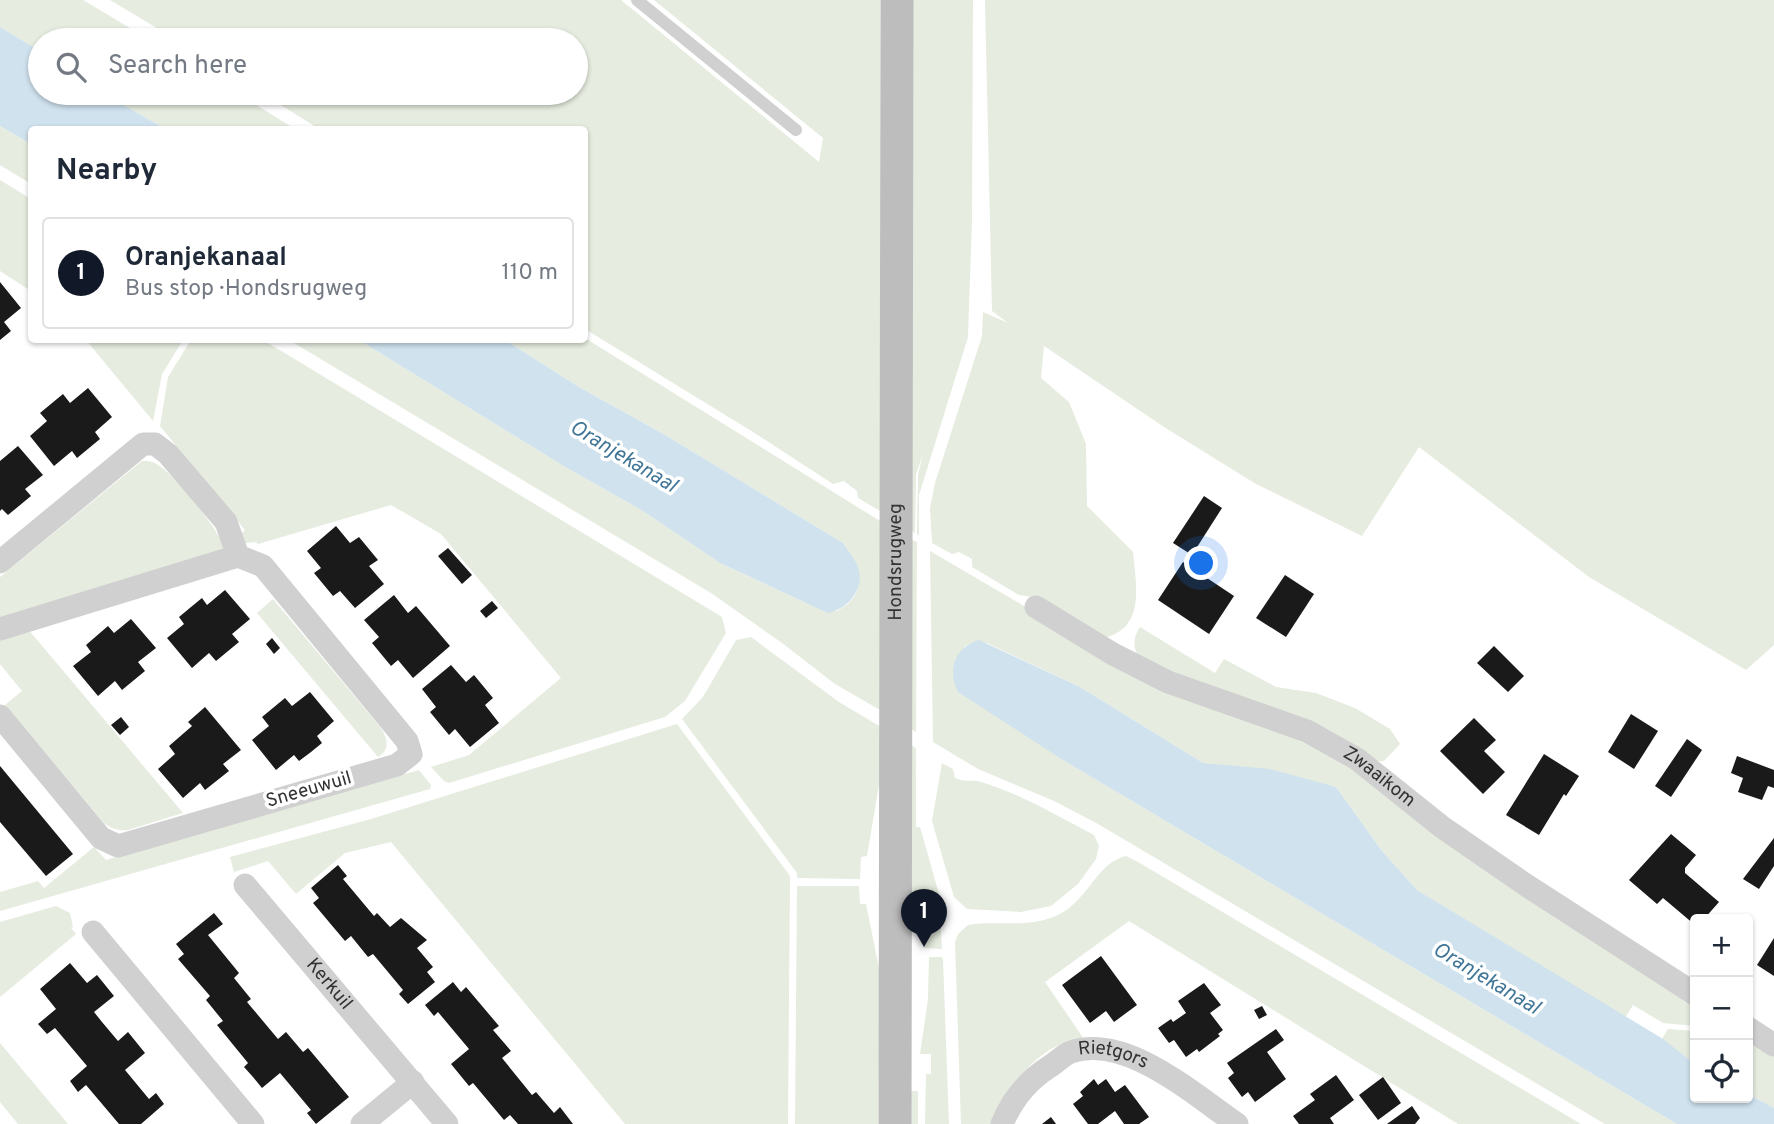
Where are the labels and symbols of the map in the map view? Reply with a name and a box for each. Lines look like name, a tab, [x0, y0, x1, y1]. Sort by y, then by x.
water label: Oranjekanaal	[564, 414, 683, 500]
street label: Hondsrugweg	[884, 503, 908, 621]
your location	[1184, 546, 1218, 580]
street label: Zwaaikom	[1338, 741, 1420, 813]
street label: Sneeuwuil	[263, 766, 355, 814]
pin: 1	[901, 889, 947, 947]
water label: Oranjekanaal	[1427, 936, 1546, 1022]
street label: Kerkuil	[300, 954, 357, 1015]
street label: Rietgors	[1077, 1036, 1152, 1075]

